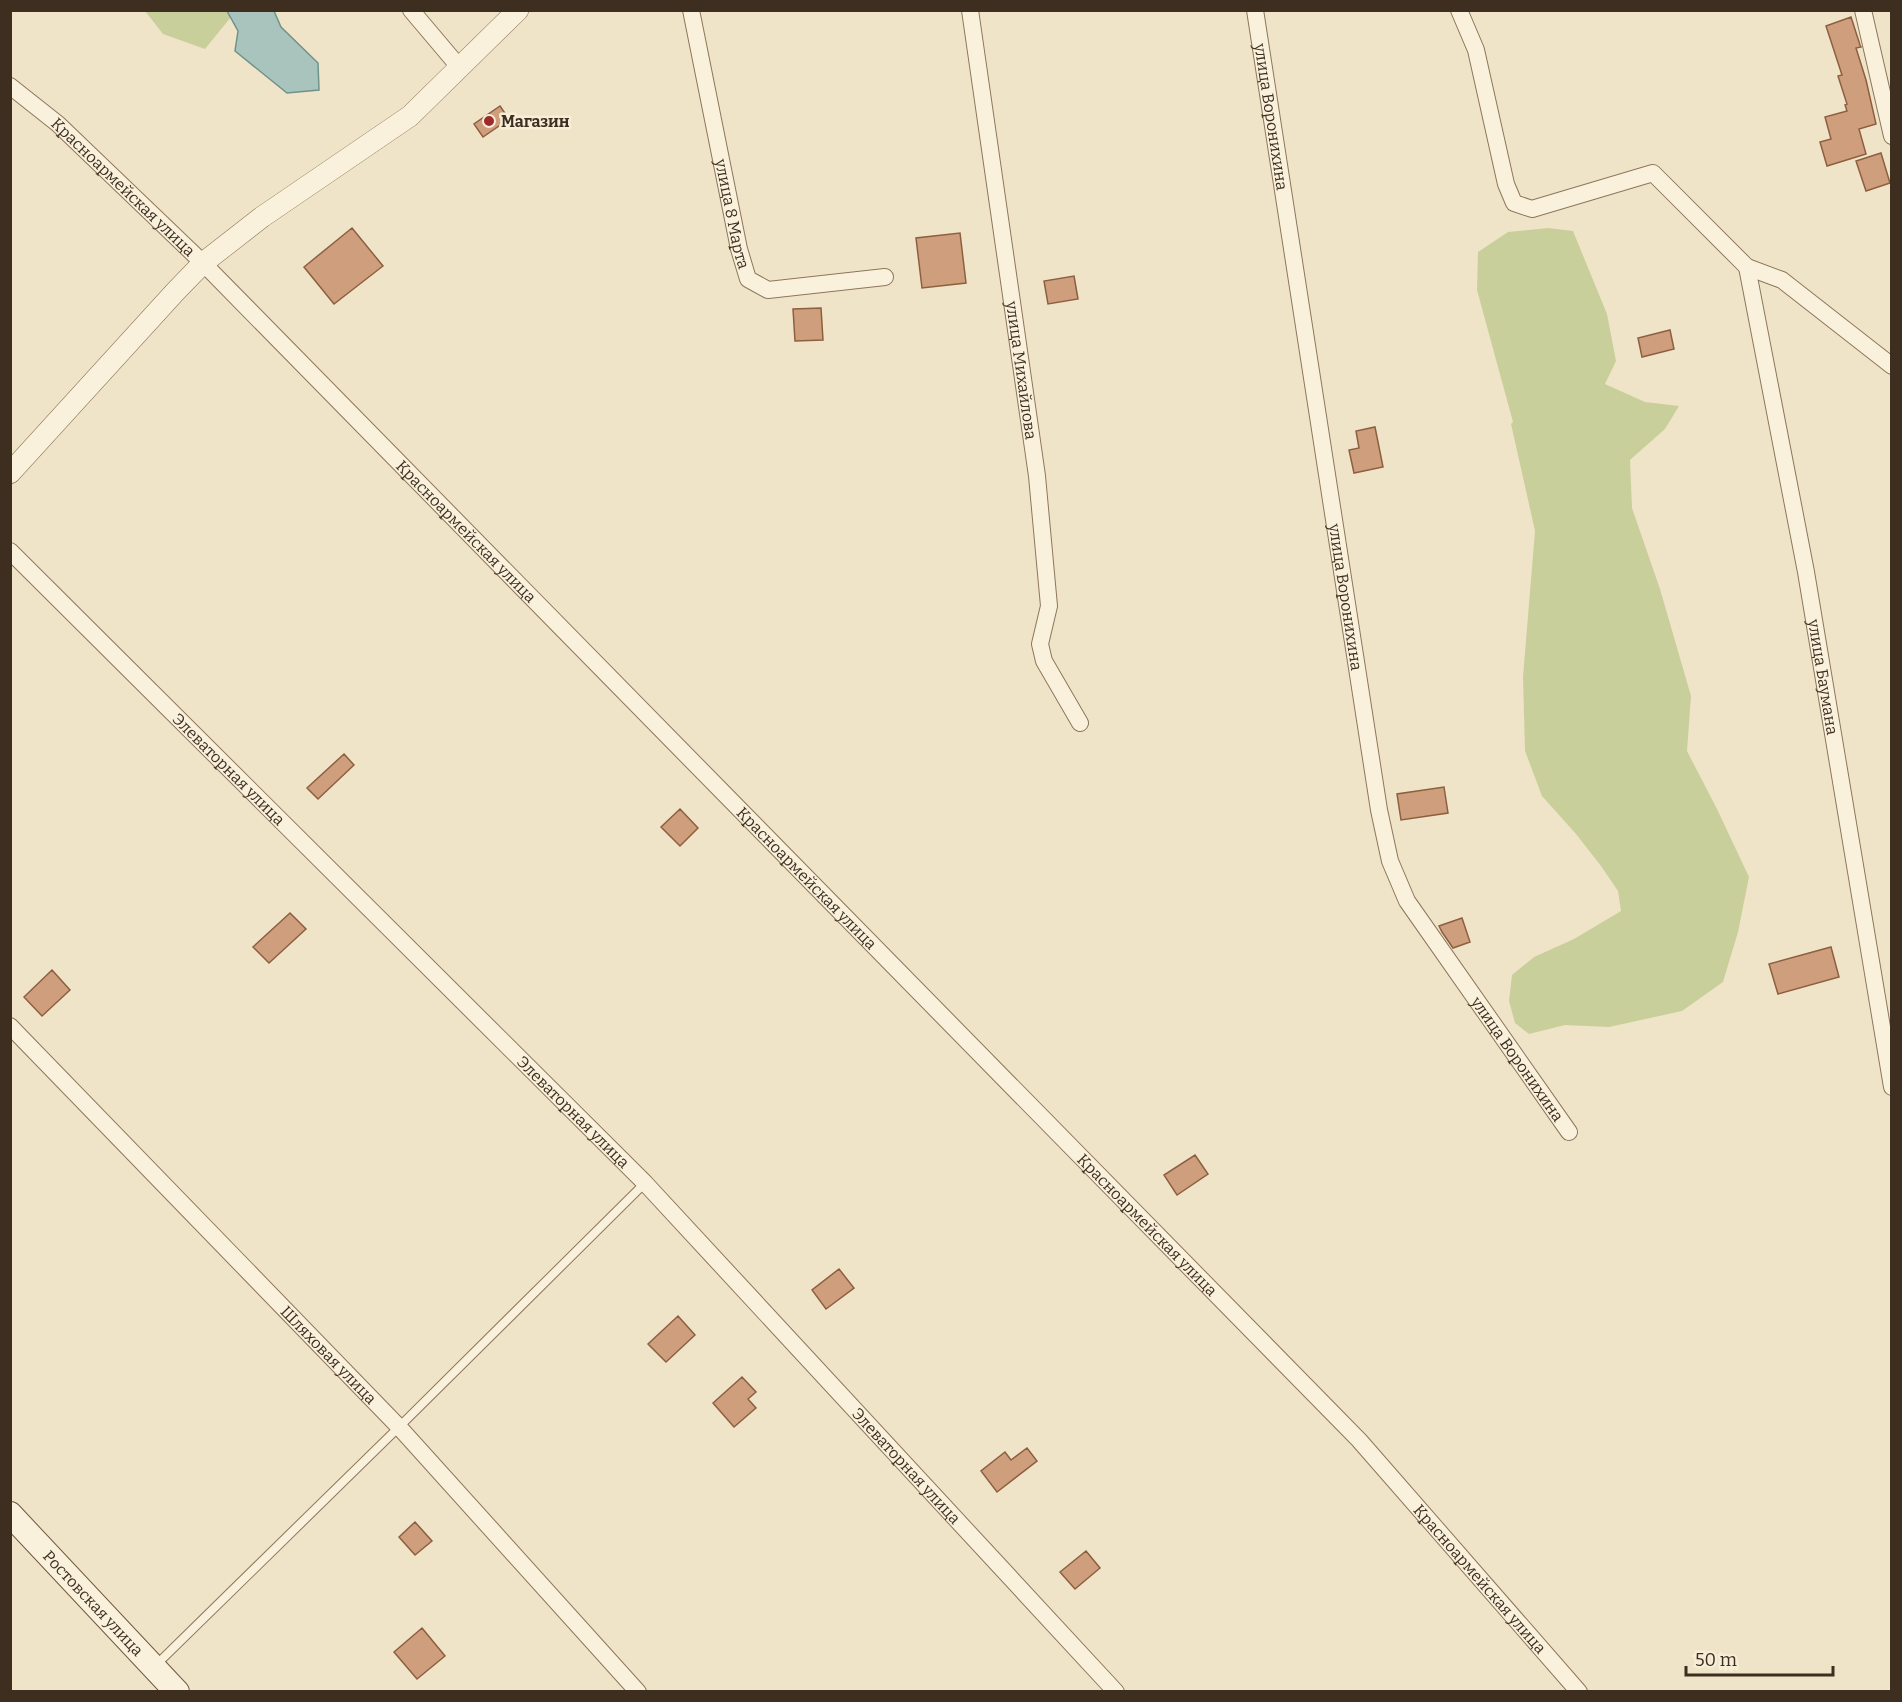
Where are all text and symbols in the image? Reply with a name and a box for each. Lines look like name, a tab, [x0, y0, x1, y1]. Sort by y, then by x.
street label: улица Воронихина	[1251, 41, 1292, 192]
place label: Магазин	[501, 112, 570, 131]
street label: Красноармейская улица	[48, 114, 200, 260]
marker: Магазин	[482, 114, 496, 128]
street label: улица 8 Марта	[711, 156, 754, 271]
street label: улица Михайлова	[1002, 299, 1041, 441]
street label: Красноармейская улица	[392, 456, 541, 606]
street label: улица Воронихина	[1325, 521, 1367, 672]
street label: улица Баумана	[1804, 617, 1843, 736]
street label: Элеваторная улица	[169, 709, 289, 829]
street label: Красноармейская улица	[733, 803, 881, 953]
street label: улица Воронихина	[1467, 992, 1568, 1125]
street label: Элеваторная улица	[513, 1052, 634, 1172]
street label: Красноармейская улица	[1073, 1150, 1222, 1300]
street label: Шляховая улица	[277, 1302, 381, 1408]
street label: Элеваторная улица	[848, 1404, 965, 1528]
street label: Красноармейская улица	[1410, 1500, 1551, 1657]
street label: Ростовская улица	[39, 1546, 148, 1660]
scale bar	[1686, 1639, 1833, 1677]
text: 50 m	[1695, 1649, 1737, 1671]

